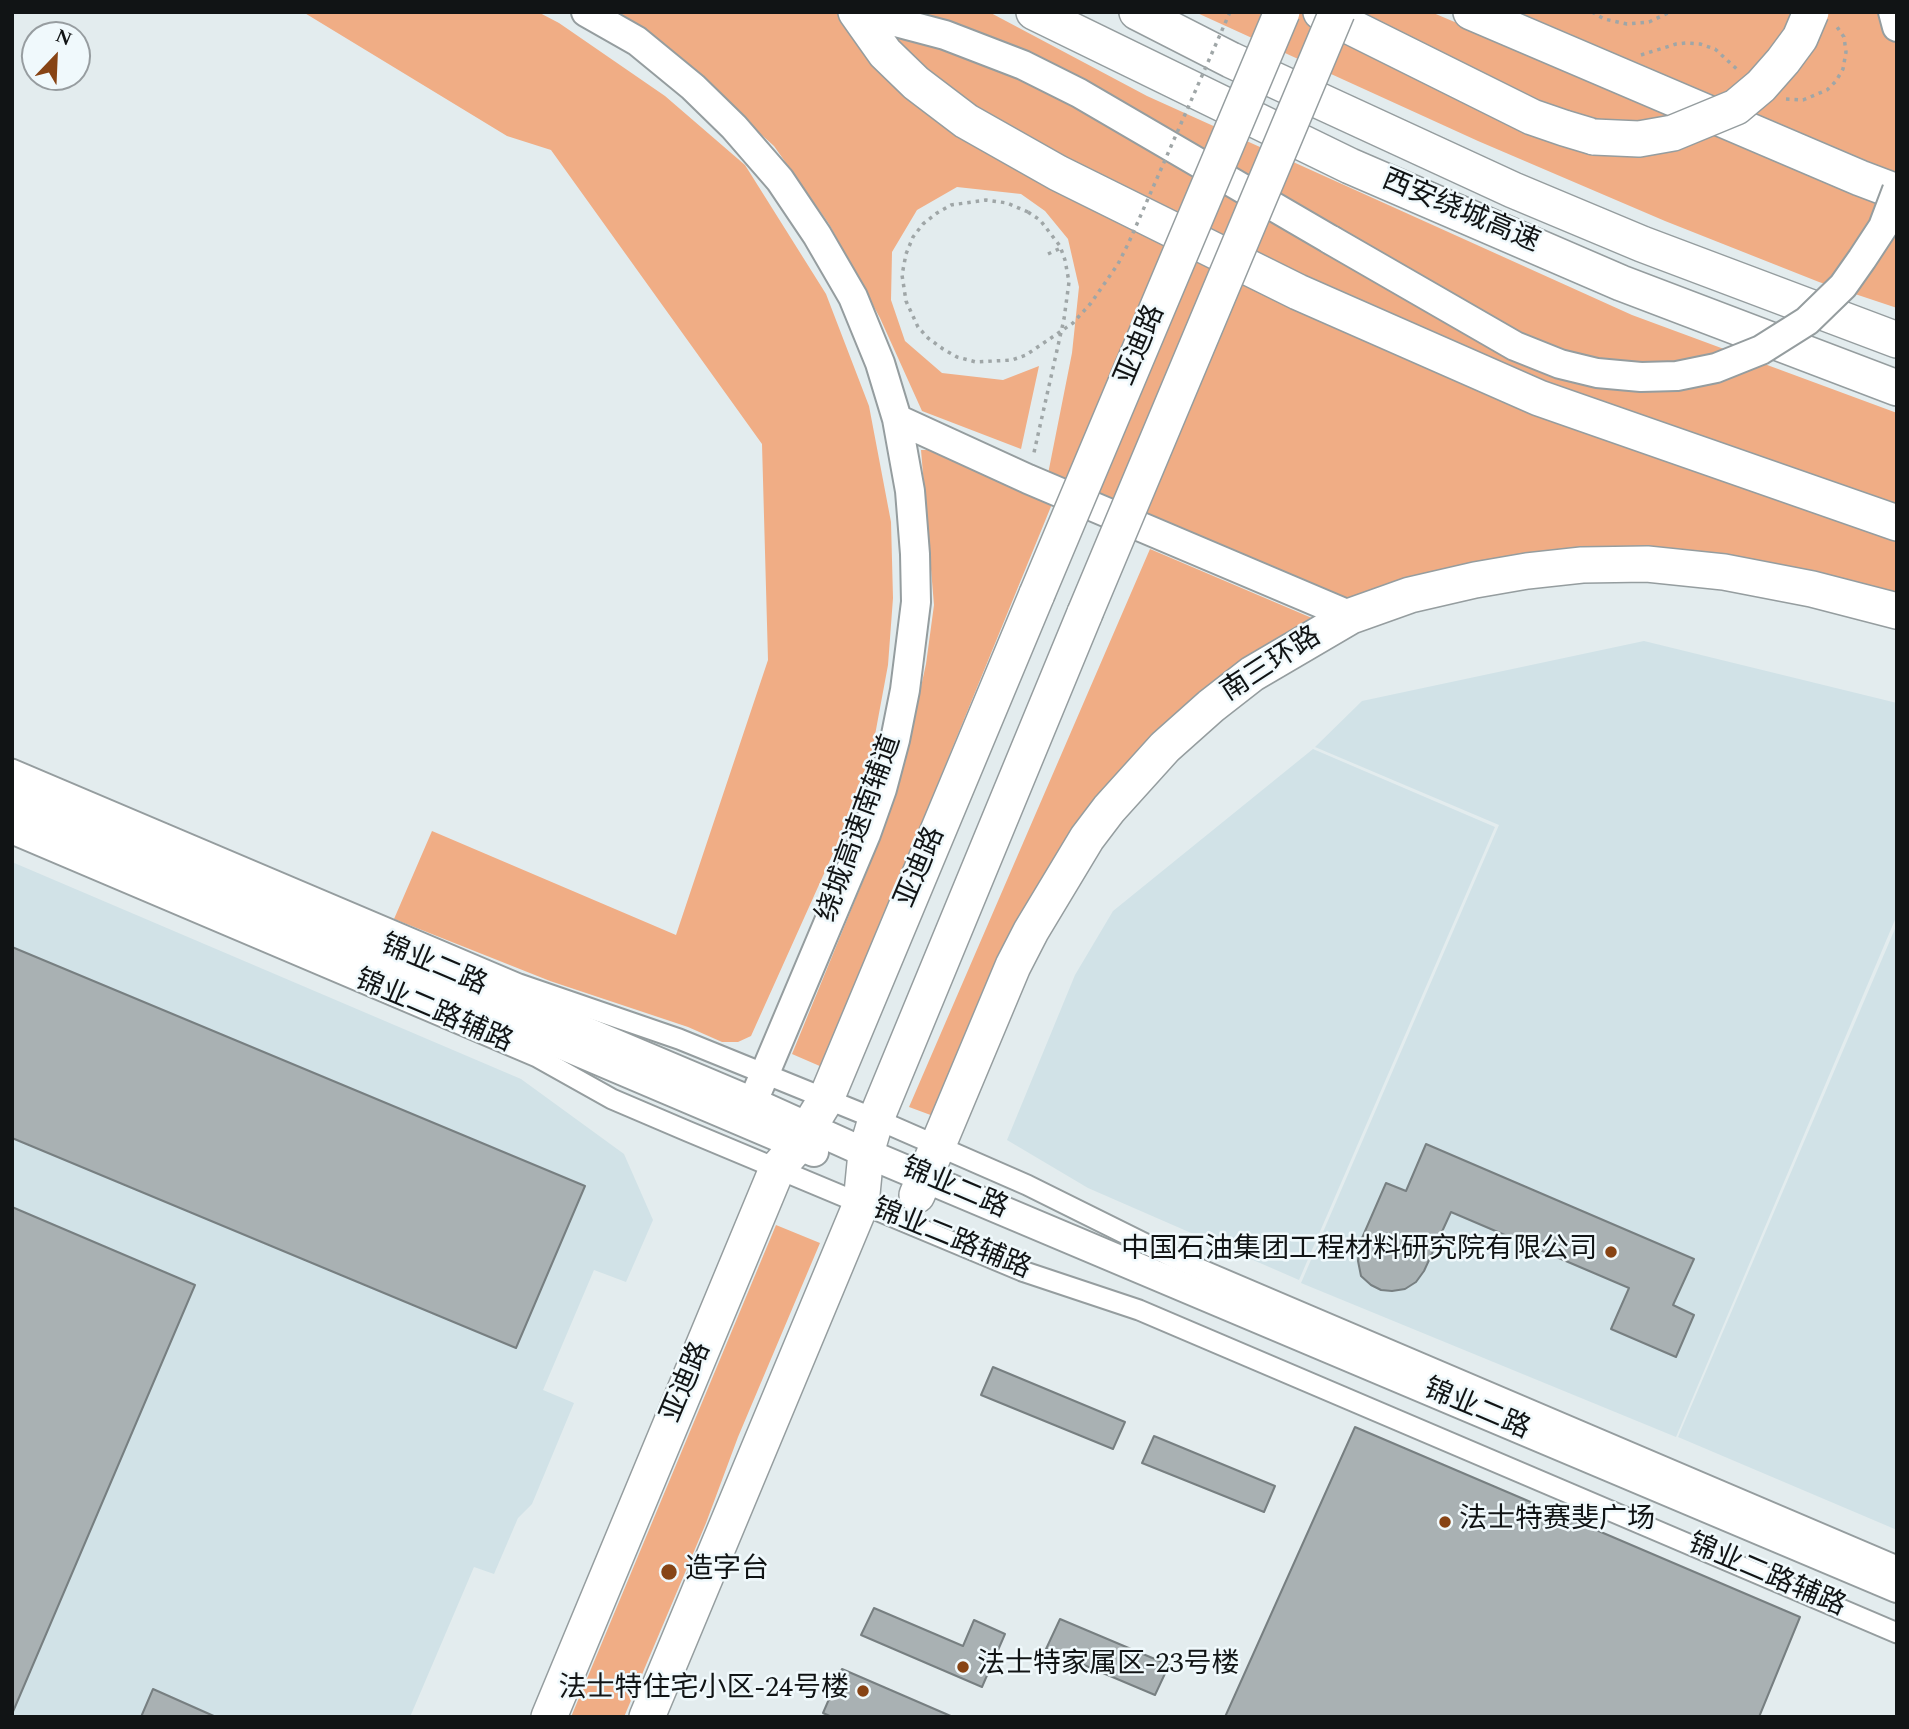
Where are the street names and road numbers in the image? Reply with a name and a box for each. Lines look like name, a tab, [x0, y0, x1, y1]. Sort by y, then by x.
street label: 西安绕城高速	[1376, 165, 1544, 261]
street label: 亚迪路	[1110, 301, 1174, 391]
street label: 南三环路	[1216, 621, 1328, 711]
street label: 绕城高速南辅道	[812, 731, 910, 927]
street label: 亚迪路	[890, 823, 954, 913]
street label: 锦业二路	[375, 930, 491, 1004]
street label: 锦业二路辅路	[349, 965, 517, 1061]
street label: 锦业二路	[896, 1153, 1012, 1227]
street label: 锦业二路辅路	[867, 1194, 1035, 1288]
street label: 亚迪路	[656, 1338, 720, 1428]
street label: 锦业二路	[1418, 1374, 1534, 1448]
street label: 锦业二路辅路	[1682, 1529, 1850, 1625]

